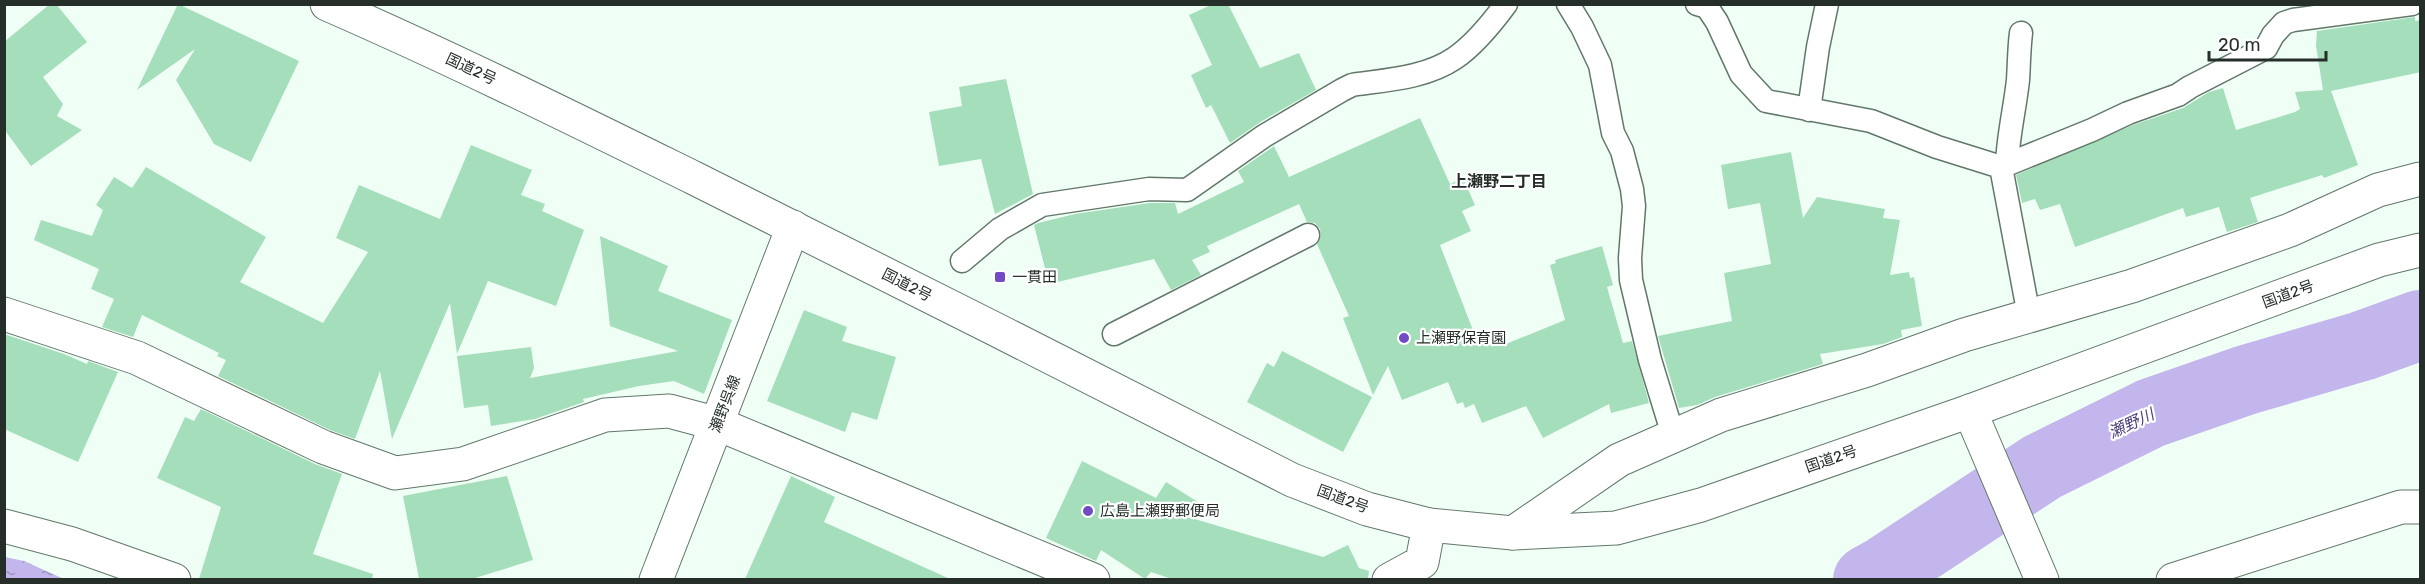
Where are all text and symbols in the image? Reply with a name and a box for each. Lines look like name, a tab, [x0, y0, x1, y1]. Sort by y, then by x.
scale bar	[2209, 24, 2326, 62]
text: 20 m	[2218, 34, 2260, 56]
street label: 国道2号	[443, 49, 499, 89]
district label: 上瀬野二丁目	[1451, 172, 1547, 191]
street label: 国道2号	[879, 265, 935, 305]
place label: 一貫田	[1012, 268, 1057, 286]
marker: 一貫田	[993, 270, 1007, 284]
street label: 国道2号	[2260, 276, 2316, 312]
place label: 上瀬野保育園	[1416, 329, 1506, 347]
marker: 上瀬野保育園	[1397, 331, 1411, 345]
street label: 瀬野呉線	[706, 373, 744, 435]
water label: 瀬野川	[2105, 404, 2159, 442]
street label: 国道2号	[1803, 442, 1859, 476]
street label: 国道2号	[1315, 481, 1371, 517]
place label: 広島上瀬野郵便局	[1100, 502, 1220, 520]
marker: 広島上瀬野郵便局	[1081, 504, 1095, 518]

